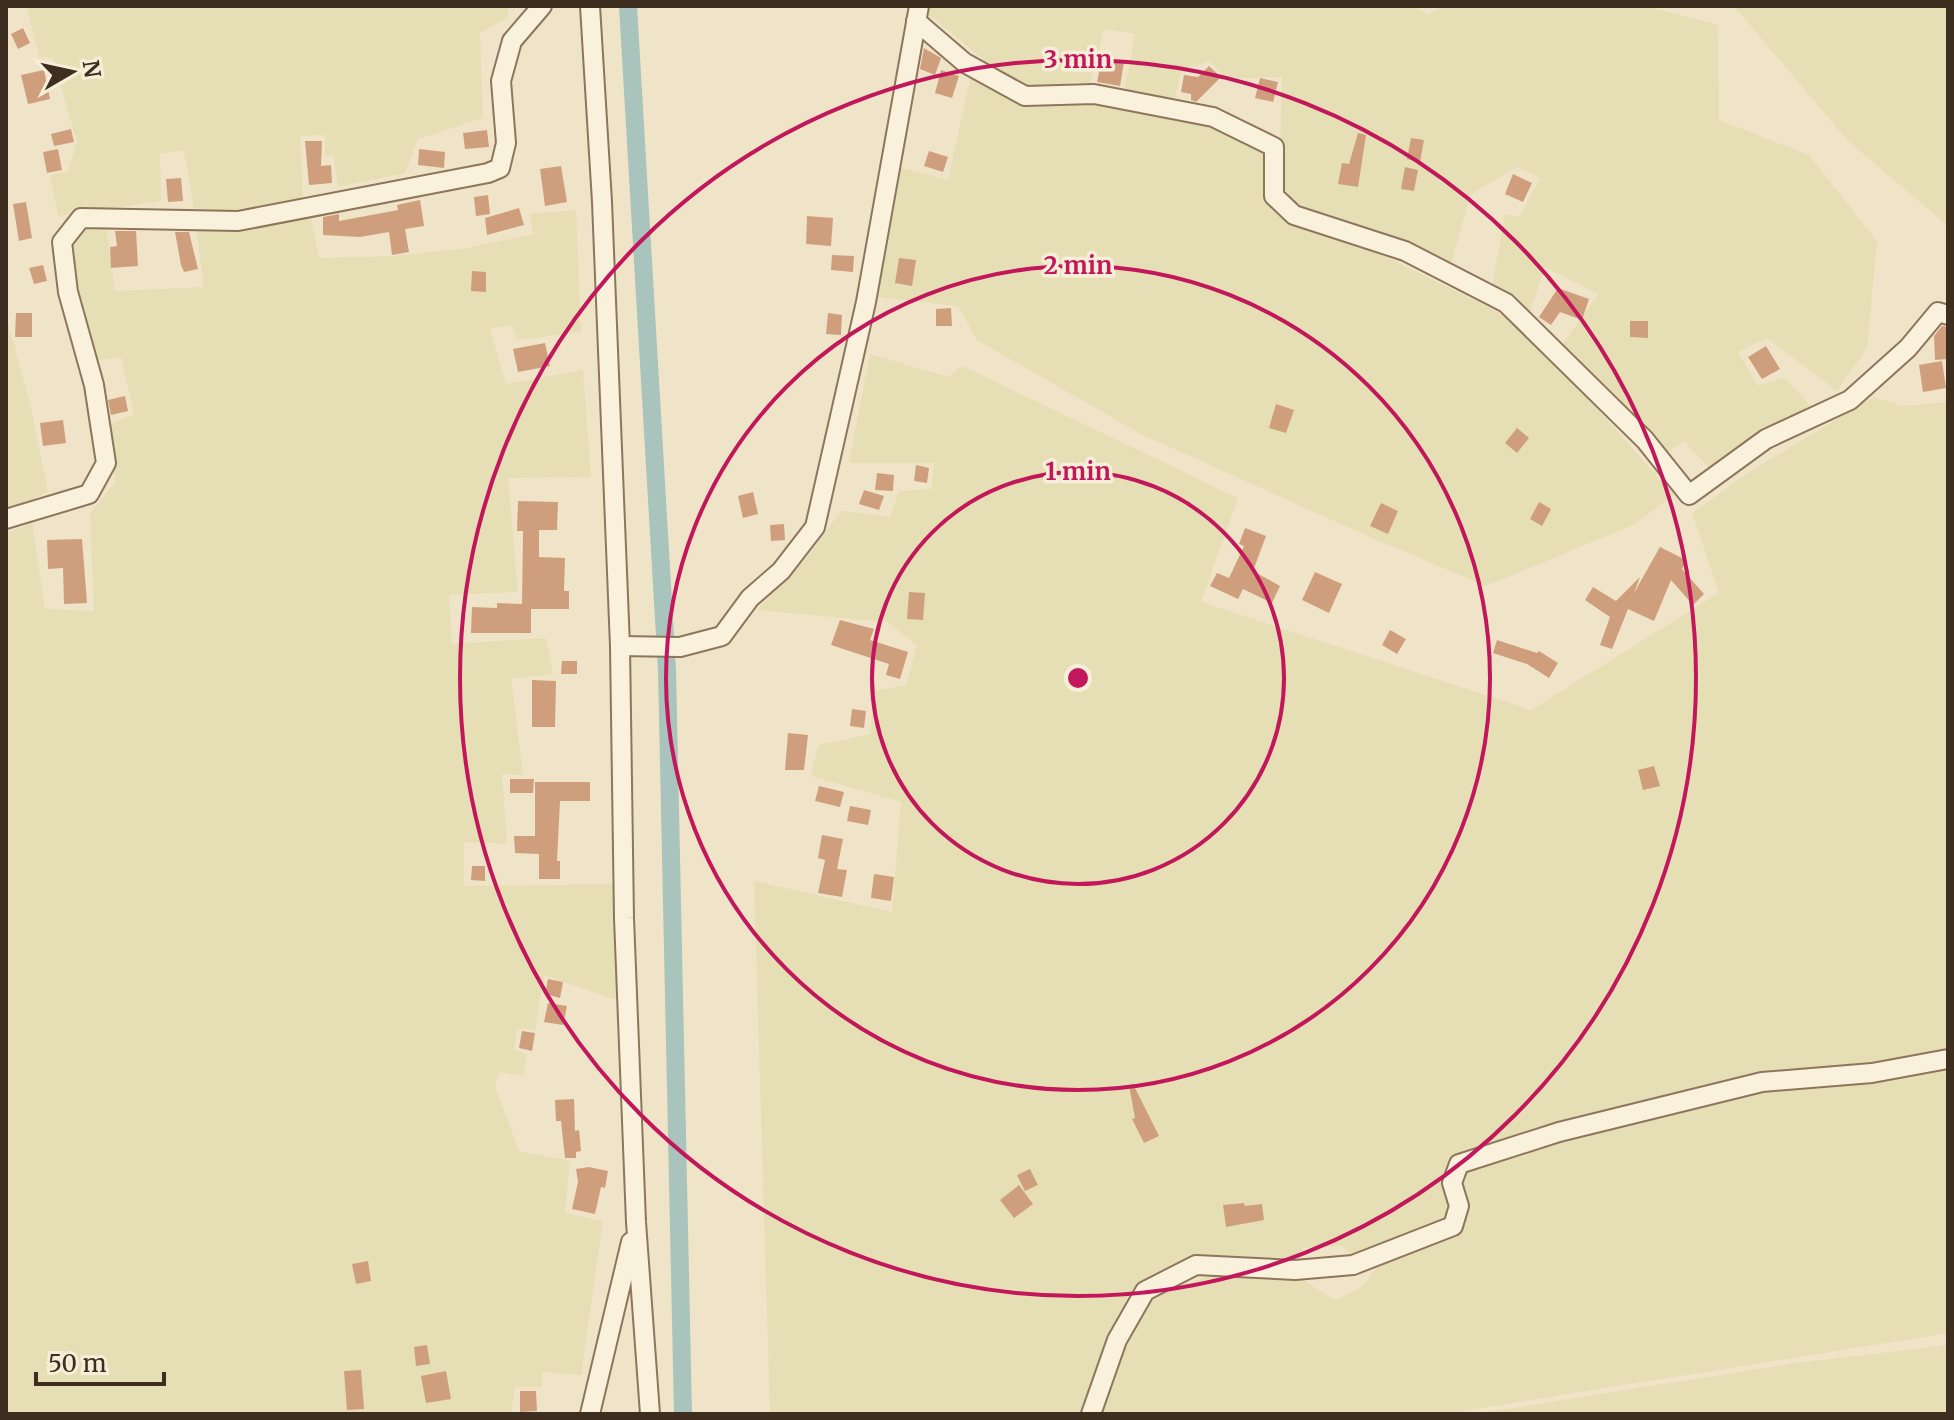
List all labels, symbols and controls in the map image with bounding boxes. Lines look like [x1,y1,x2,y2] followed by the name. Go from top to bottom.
[32,32,112,112] north arrow
[1044,44,1112,75] text: 3 min
[77,58,107,80] text: N
[1044,250,1112,281] text: 2 min
[1045,456,1111,487] text: 1 min
[1064,664,1092,692] centre of rings
[36,1336,164,1386] scale bar
[48,1348,107,1379] text: 50 m

